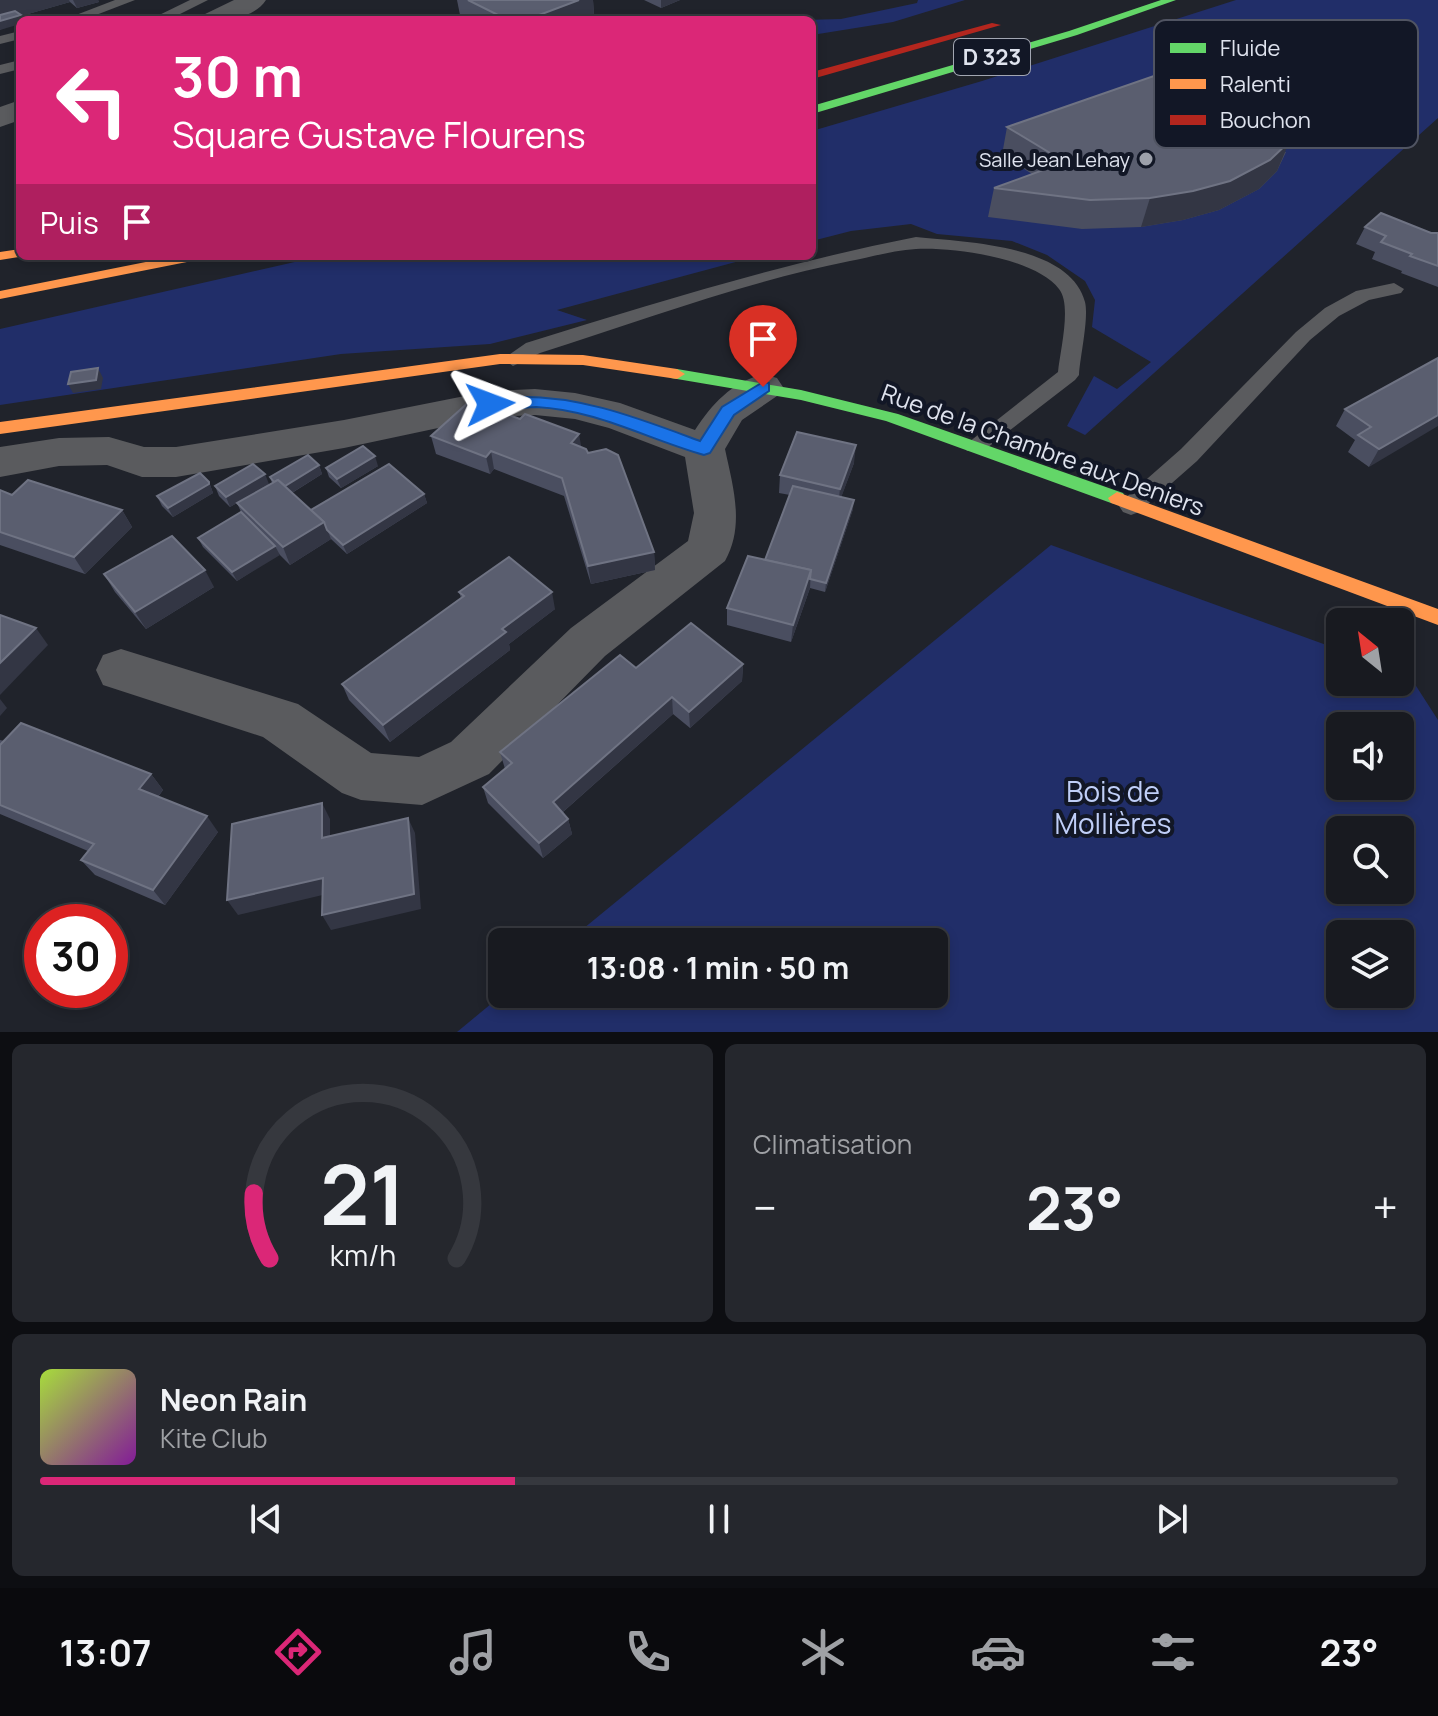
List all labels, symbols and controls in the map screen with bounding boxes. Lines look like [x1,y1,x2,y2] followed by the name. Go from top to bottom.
[1154,20,1418,148] legend
[1220,33,1280,63] text: Fluide
[172,37,303,114] text: 30 m
[954,39,1030,75] road number: D 323
[40,48,144,152] icon: left
[1220,69,1291,99] text: Ralenti
[1220,105,1311,135] text: Bouchon
[172,110,586,159] text: Square Gustave Flourens
[979,146,1130,173] place label: Salle Jean Lehay
[1137,150,1155,168] marker: Salle Jean Lehay
[115,200,159,244] icon: arrive
[40,202,99,243] text: Puis
[729,305,797,387] pin
[741,317,785,361] icon: arrive
[448,362,532,446] position arrow
[877,375,1209,523] street label: Rue de la Chambre aux Deniers
[1326,608,1414,696] north arrow
[1326,608,1414,1008] map controls
[1326,712,1414,800] button: sound
[1055,772,1171,842] park label: Bois de Mollières
[1326,816,1414,904] button: search
[24,904,128,1008] speed limit sign: 30
[1326,920,1414,1008] button: layers
[587,947,849,988] text: 13:08 · 1 min · 50 m
[753,1126,912,1162] text: Climatisation
[320,1136,405,1250] text: 21
[1026,1166,1124,1248] text: 23°
[753,1177,777,1237] text: −
[1373,1177,1398,1237] text: +
[329,1236,396,1275] text: km/h
[160,1379,307,1420] text: Neon Rain
[160,1420,267,1456] text: Kite Club
[244,1497,288,1541] icon: previous
[697,1497,741,1541] icon: pause
[1150,1497,1194,1541] icon: next
[270,1624,326,1680] icon: directions
[445,1624,501,1680] icon: music
[620,1624,676,1680] icon: phone
[795,1624,851,1680] icon: climate
[970,1624,1026,1680] icon: car
[1145,1624,1201,1680] icon: filters
[59,1628,151,1677] text: 13:07
[1320,1628,1378,1677] text: 23°

